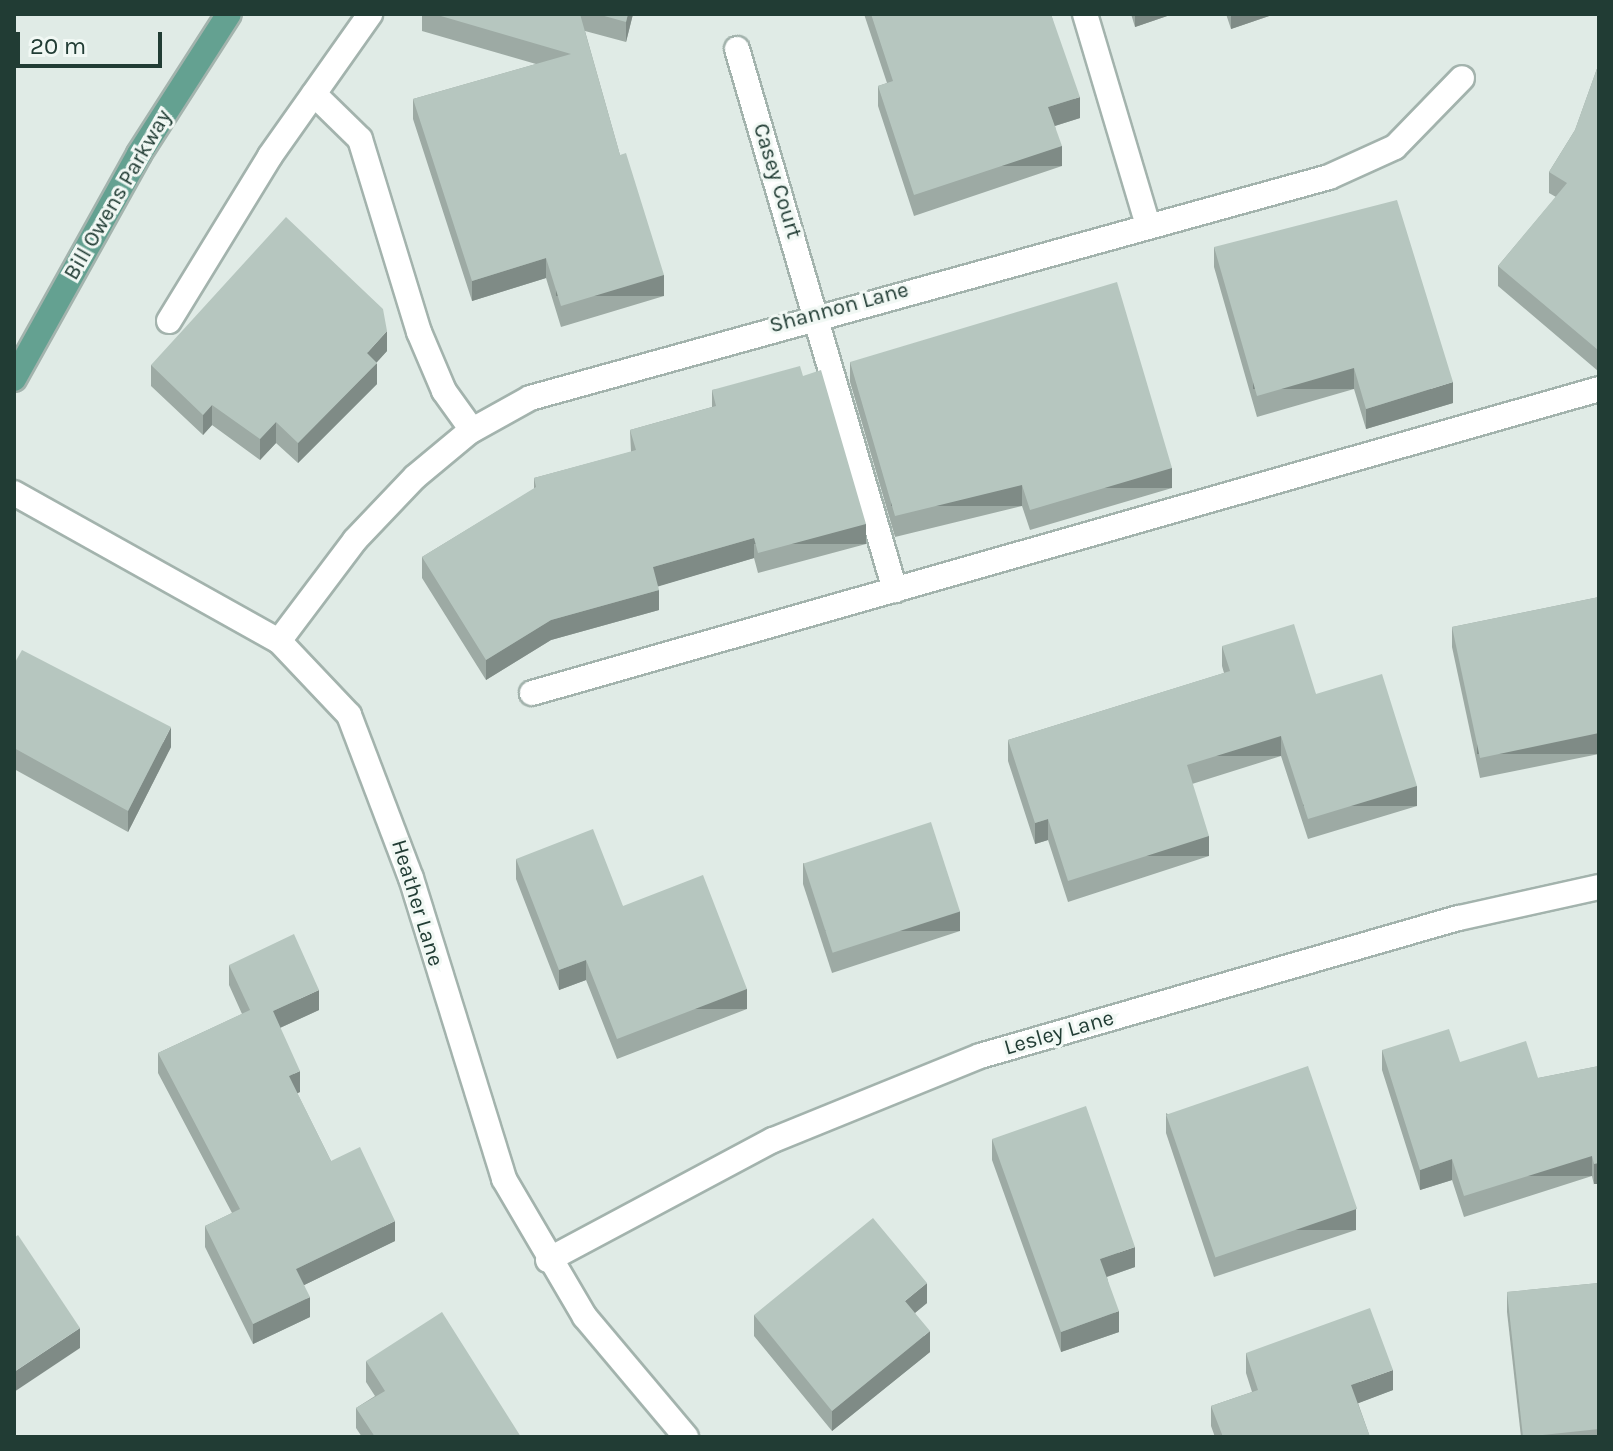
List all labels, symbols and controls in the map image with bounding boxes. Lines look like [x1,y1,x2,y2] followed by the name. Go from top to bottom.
[20,16,166,66] scale bar
[30,32,86,60] text: 20 m
[59,105,177,285] street label: Bill Owens Parkway
[747,120,807,242] street label: Casey Court
[767,277,911,339] street label: Shannon Lane
[385,836,449,970] street label: Heather Lane
[1001,1005,1117,1061] street label: Lesley Lane

